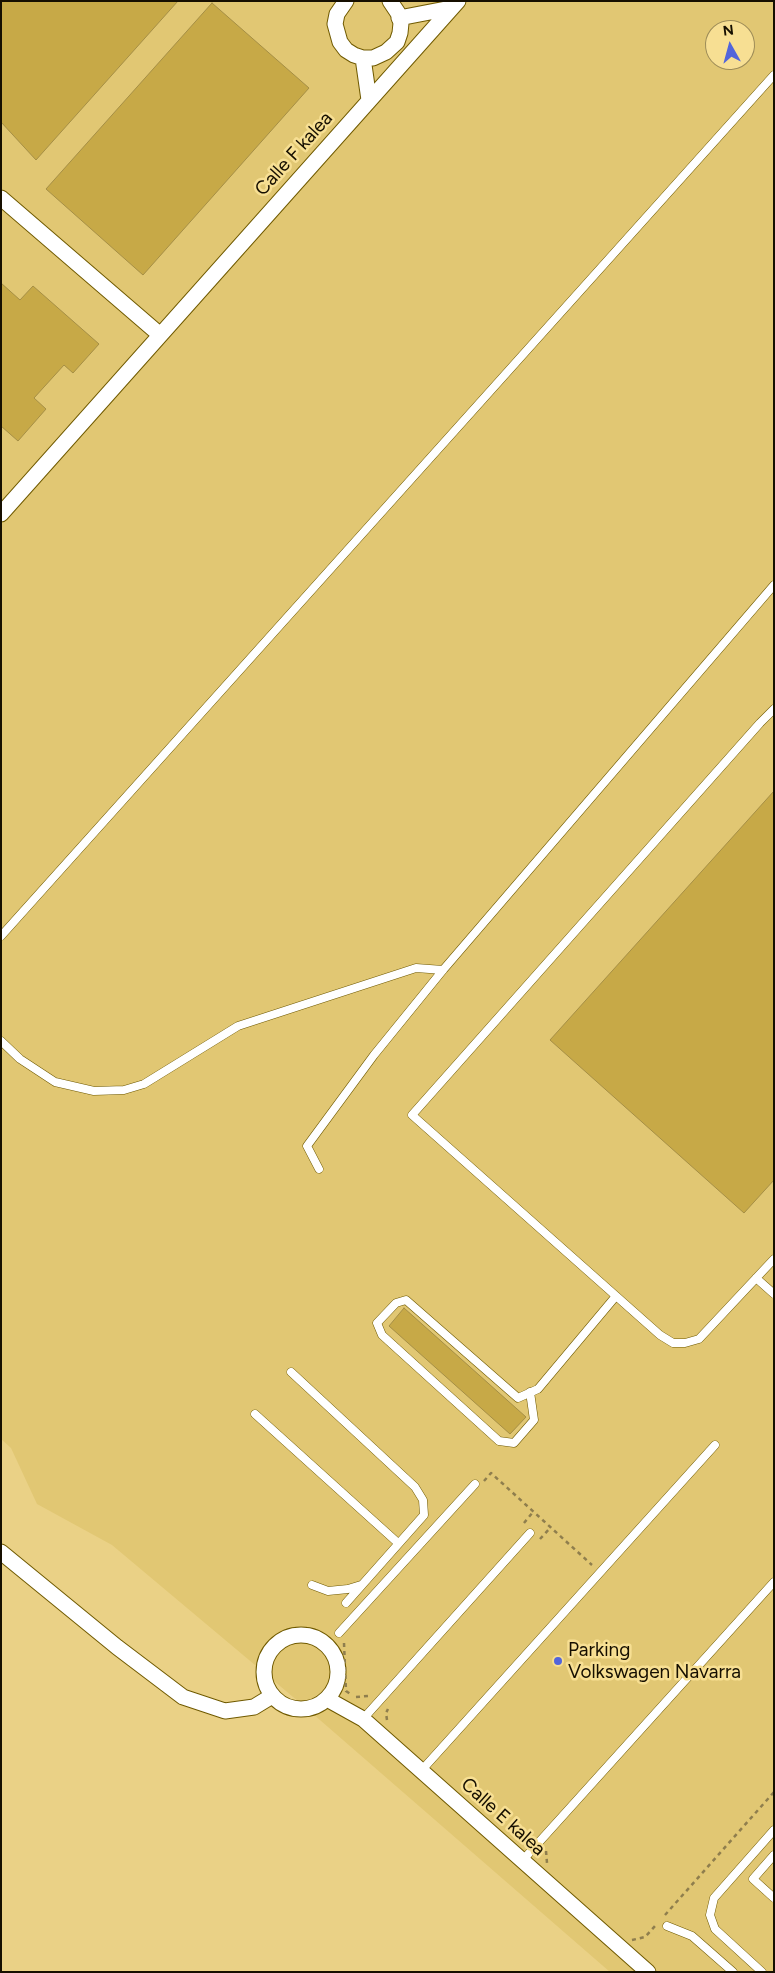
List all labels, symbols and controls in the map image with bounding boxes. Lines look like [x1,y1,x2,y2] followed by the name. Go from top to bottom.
[705,20,755,70] north arrow
[722,22,735,40] text: N
[250,107,338,201] street label: Calle F kalea
[568,1639,741,1683] place label: Parking Volkswagen Navarra
[552,1655,564,1667] marker: Parking Volkswagen Navarra
[456,1773,550,1861] street label: Calle E kalea

